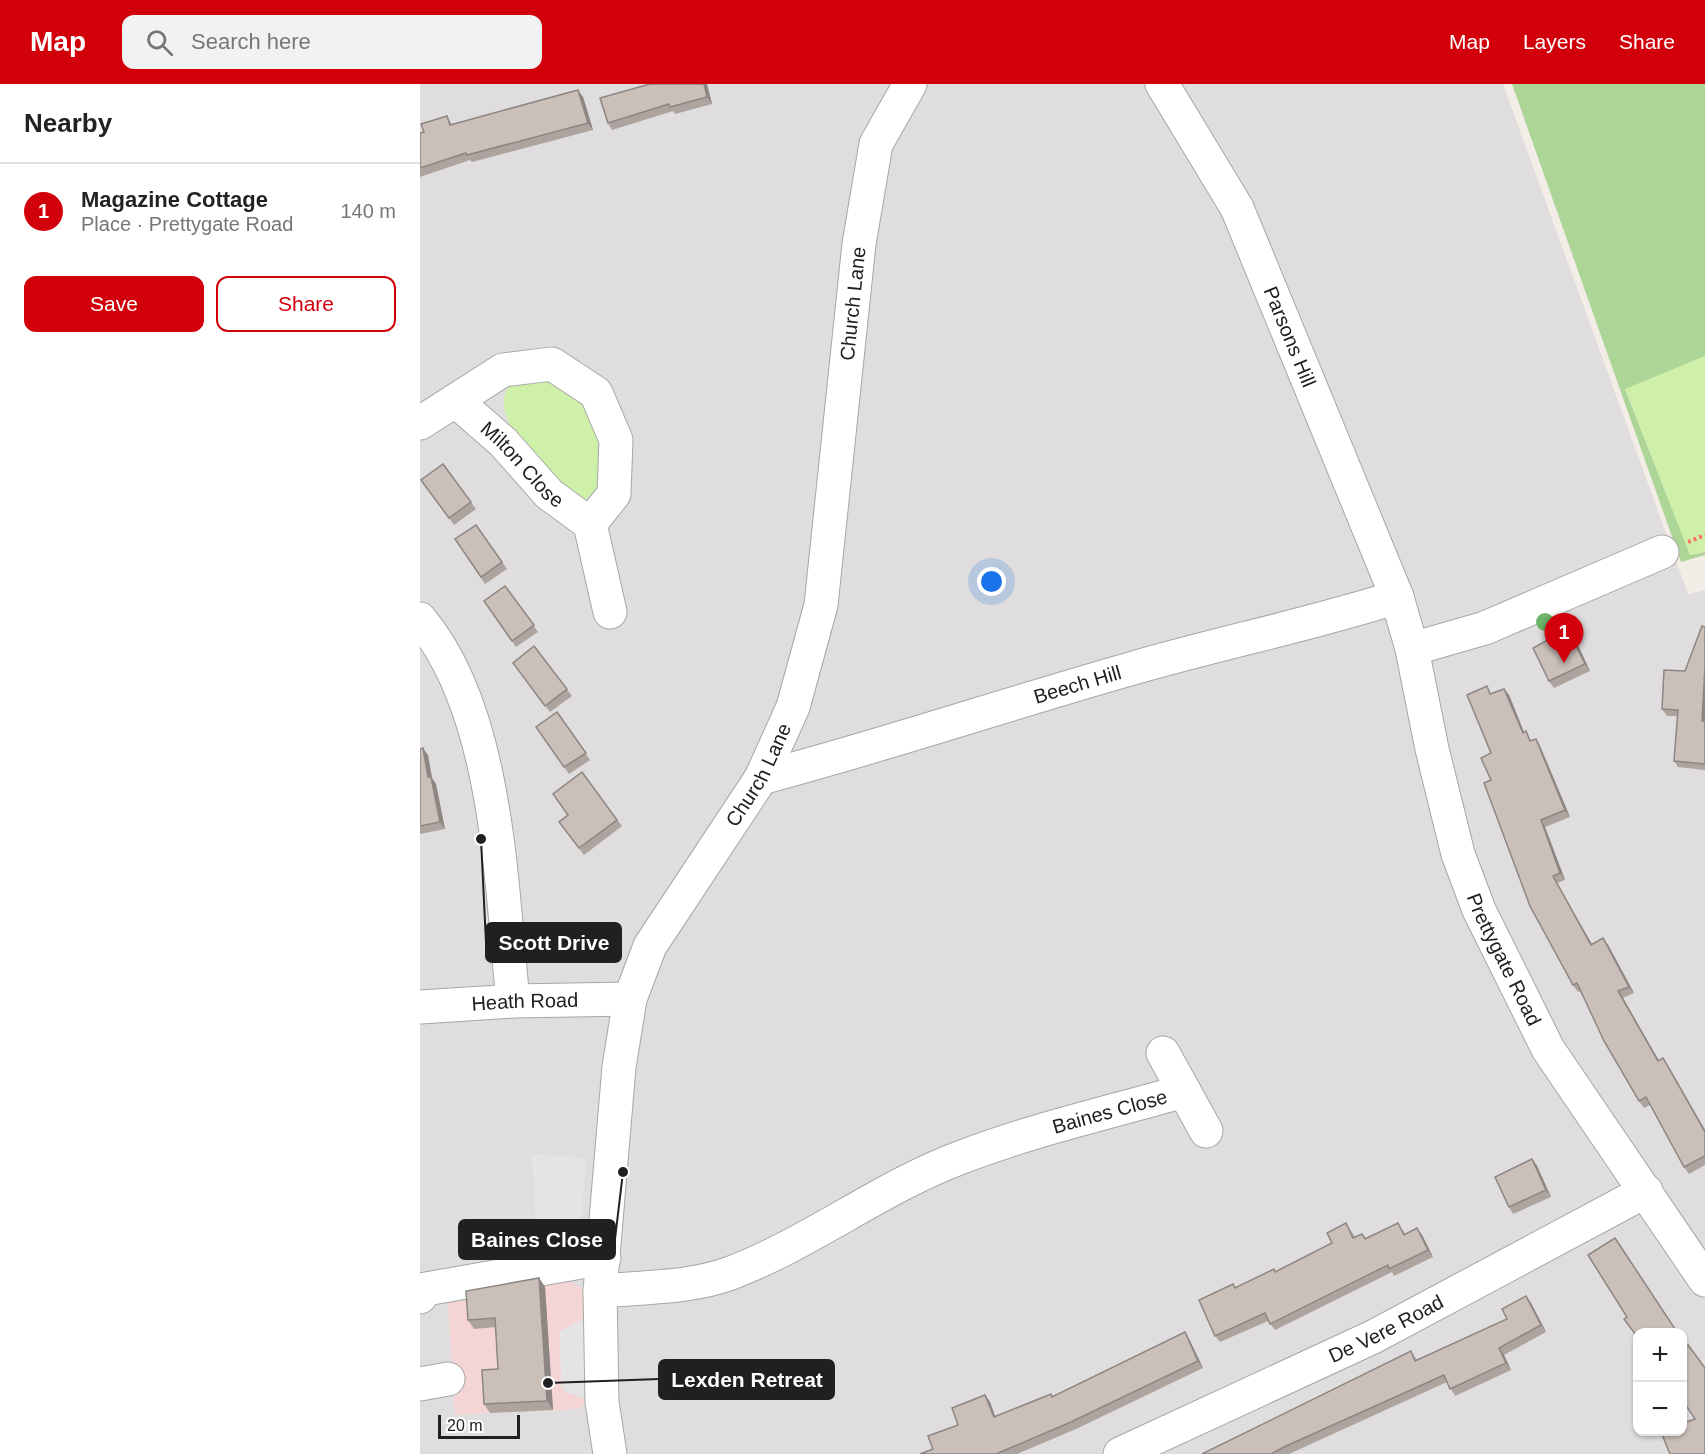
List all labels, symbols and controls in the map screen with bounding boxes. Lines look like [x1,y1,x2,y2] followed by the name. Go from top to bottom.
[122,15,542,69] search box
[30,26,86,57] text: Map
[143,26,176,59] icon: search
[191,29,311,54] text: Search here
[1449,30,1490,53] text: Map
[1523,30,1586,53] text: Layers
[1619,30,1675,53] text: Share
[24,108,112,138] text: Nearby
[81,187,268,212] text: Magazine Cottage
[38,200,49,222] text: 1
[340,200,396,222] text: 140 m
[81,213,293,235] text: Place · Prettygate Road
[836,246,870,362] street label: Church Lane
[24,276,204,332] button: Save
[216,276,396,332] button: Share
[1259,283,1320,390] street label: Parsons Hill
[477,417,568,512] street label: Milton Close
[977,567,1006,596] your location
[1544,614,1584,663] pin: 1
[1031,661,1124,708] street label: Beech Hill
[721,720,795,830] street label: Church Lane
[1463,890,1546,1029] street label: Prettygate Road
[486,923,621,962] callout: Scott Drive
[499,931,609,954] text: Scott Drive
[471,989,578,1015] street label: Heath Road
[1050,1085,1170,1138] street label: Baines Close
[459,1220,615,1259] callout: Baines Close
[471,1228,603,1251] text: Baines Close
[1325,1290,1447,1367] street label: De Vere Road
[1633,1328,1687,1436] map controls
[1633,1328,1687,1382] button: +
[659,1360,834,1399] callout: Lexden Retreat
[671,1368,823,1391] text: Lexden Retreat
[1633,1382,1687,1436] button: −
[438,1412,520,1440] scale bar
[447,1417,483,1434] text: 20 m

